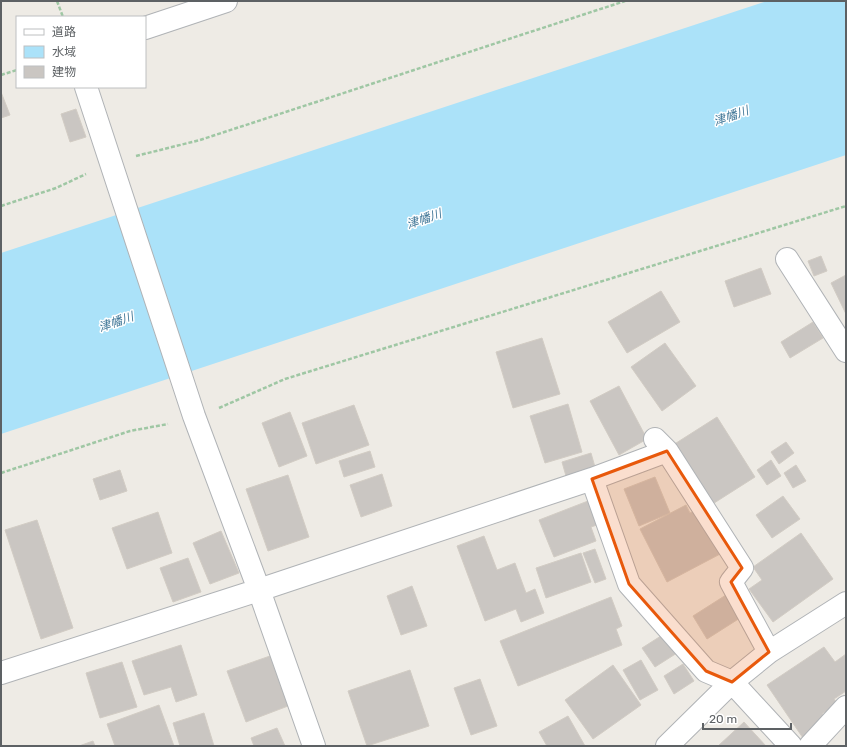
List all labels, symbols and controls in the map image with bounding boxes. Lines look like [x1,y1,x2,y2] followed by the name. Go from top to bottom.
[16,16,146,88] legend
[52,25,76,39] text: 道路
[52,45,76,59] text: 水域
[52,65,76,79] text: 建物
[712,103,752,128] water label: 津幡川
[405,206,445,231] water label: 津幡川
[97,309,137,334] water label: 津幡川
[703,705,791,731] scale bar
[709,712,737,726] text: 20 m

